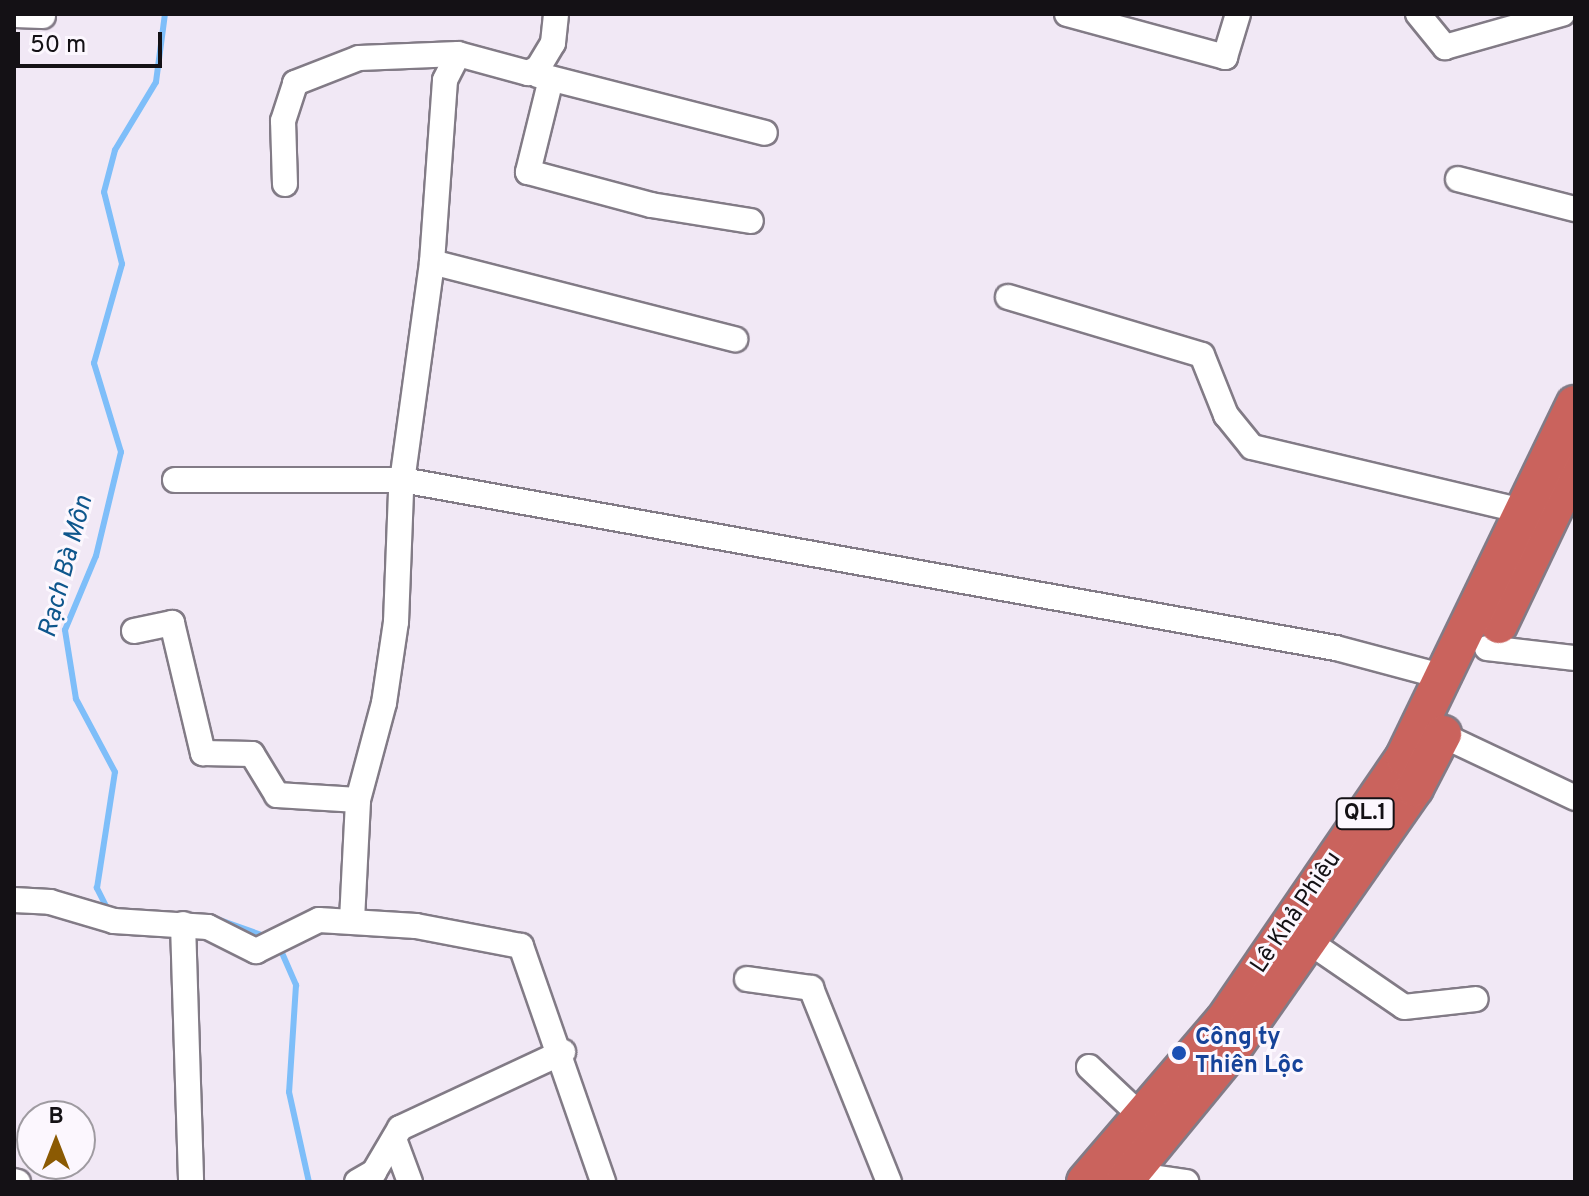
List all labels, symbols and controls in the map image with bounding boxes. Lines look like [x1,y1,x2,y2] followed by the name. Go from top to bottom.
[20,16,166,66] scale bar
[30,31,86,61] text: 50 m
[33,492,101,642] water label: Rạch Bà Môn
[1335,796,1395,832] road number: QL.1
[1246,847,1348,979] street label: Lê Khả Phiêu
[1195,1025,1304,1081] place label: Công ty Thiên Lộc
[1170,1044,1188,1062] marker: Công ty Thiên Lộc
[16,1100,96,1180] north arrow
[48,1104,64,1131] text: B

